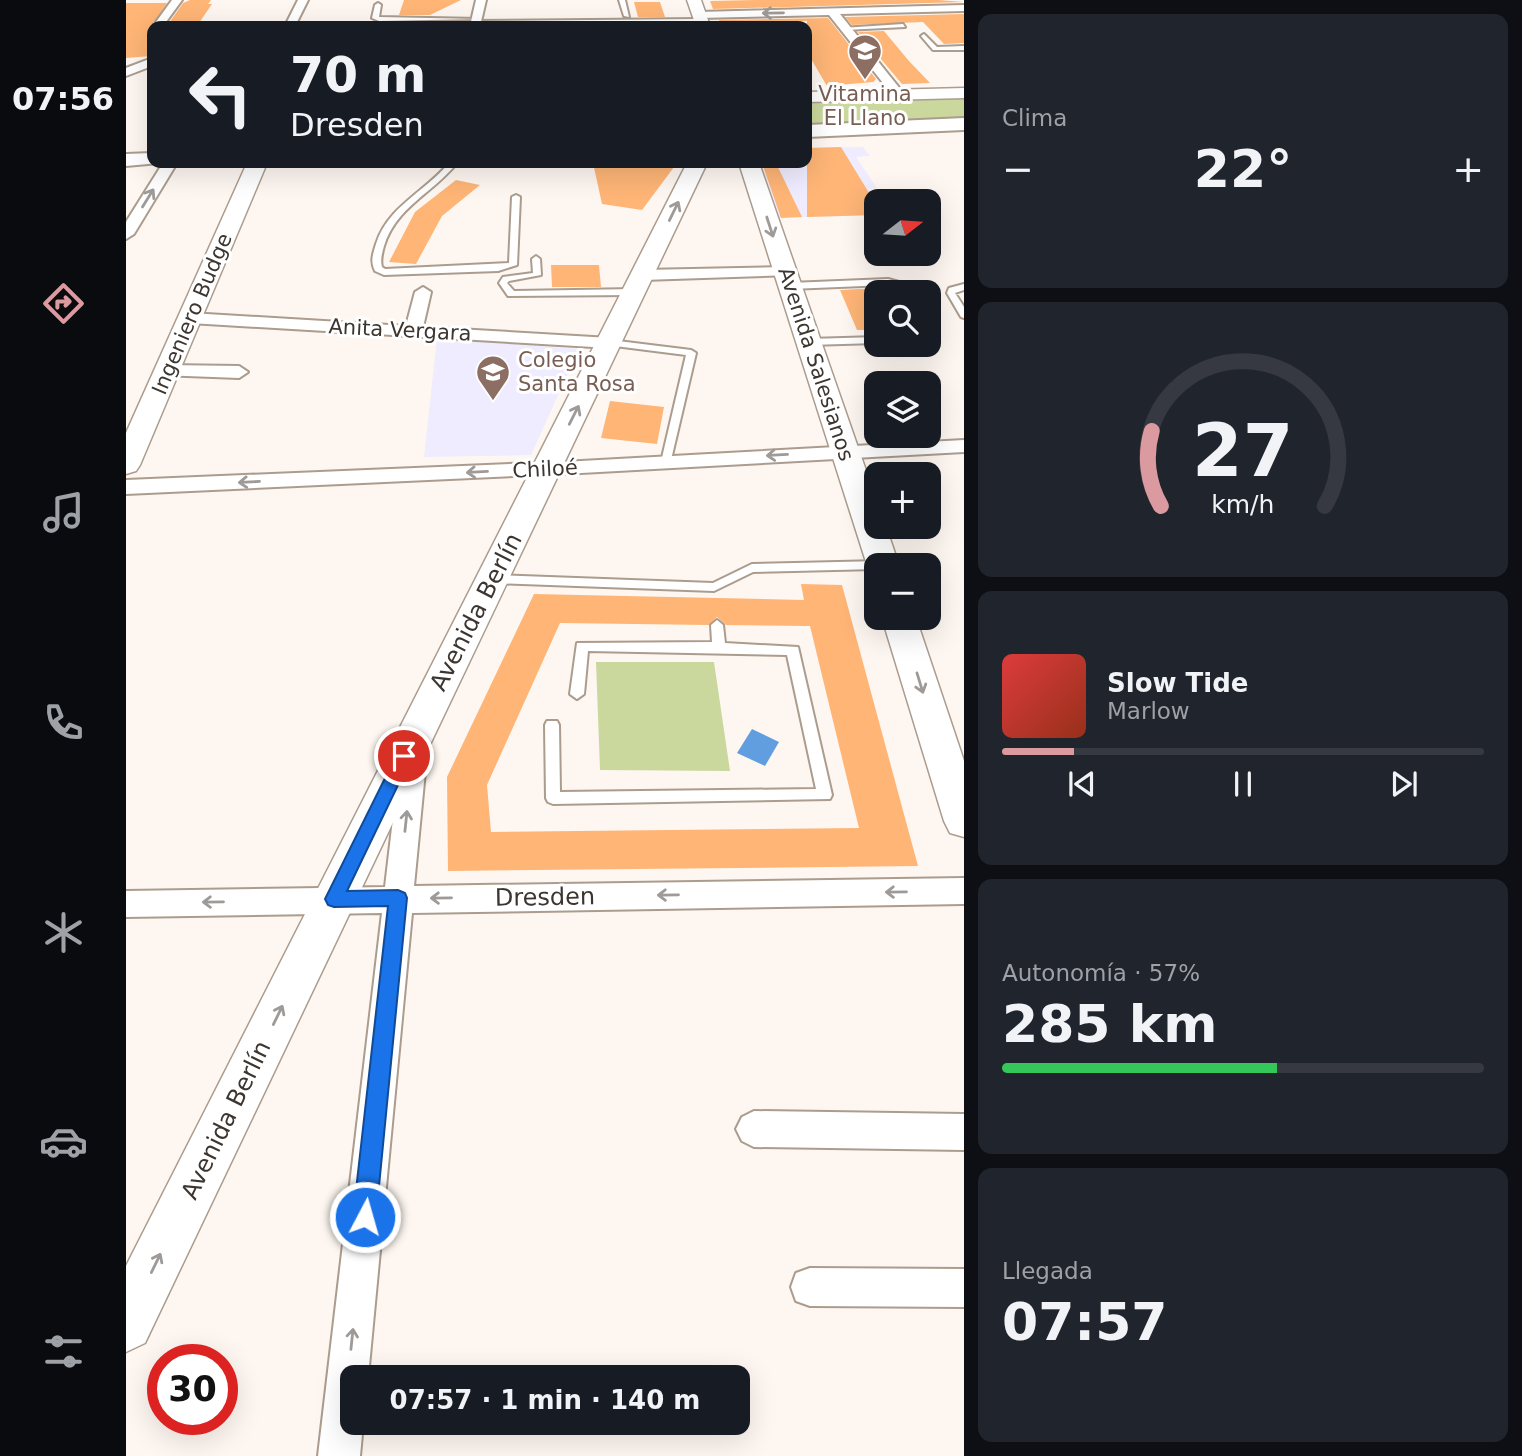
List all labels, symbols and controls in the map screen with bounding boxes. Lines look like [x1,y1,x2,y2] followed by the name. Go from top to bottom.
[762,6,785,20] one-way arrow
[846,32,884,81] school or university icon: Vitamina El Llano
[290,47,426,104] text: 70 m
[175,49,266,140] icon: left
[12,80,114,118] text: 07:56
[818,82,912,130] place label: Vitamina El Llano
[1002,105,1067,131] text: Clima
[290,106,424,144] text: Dresden
[1194,139,1292,199] text: 22°
[1002,147,1034,191] text: −
[1452,147,1484,191] text: +
[141,189,155,209] one-way arrow
[864,189,942,266] north arrow
[864,189,941,630] map controls
[668,201,681,222] one-way arrow
[765,216,777,238] one-way arrow
[147,230,237,398] street label: Ingeniero Budge
[773,264,859,464] street label: Avenida Salesianos
[39,279,88,328] icon: directions
[864,280,941,357] button: search
[328,314,472,346] street label: Anita Vergara
[518,348,636,396] place label: Colegio Santa Rosa
[474,353,512,402] school or university icon: Colegio Santa Rosa
[864,371,941,448] button: layers
[567,405,581,426] one-way arrow
[1192,408,1294,493] text: 27
[766,449,789,462] one-way arrow
[512,455,578,483] street label: Chiloé
[864,462,941,539] button: +
[465,465,488,478] one-way arrow
[238,475,261,488] one-way arrow
[39,488,88,537] icon: music
[1211,489,1275,518] text: km/h
[424,529,528,695] street label: Avenida Berlín
[864,553,941,630] button: −
[1107,668,1248,698] text: Slow Tide
[914,672,927,694] one-way arrow
[39,698,88,747] icon: phone
[1107,698,1190,724] text: Marlow
[374,726,434,786] pin
[385,737,423,775] icon: arrive
[1063,765,1101,803] icon: previous
[1224,765,1262,803] icon: pause
[1385,765,1423,803] icon: next
[400,810,413,833] one-way arrow
[495,882,595,912] street label: Dresden
[884,885,907,899] one-way arrow
[657,888,680,902] one-way arrow
[429,891,452,905] one-way arrow
[202,895,225,909] one-way arrow
[39,908,88,957] icon: climate
[1002,960,1200,986] text: Autonomía · 57%
[1002,994,1217,1054] text: 285 km
[271,1005,285,1026] one-way arrow
[175,1036,277,1204] street label: Avenida Berlín
[39,1117,88,1166] icon: car
[328,1180,402,1254] position arrow
[150,1253,163,1274] one-way arrow
[1002,1258,1093,1284] text: Llegada
[1002,1292,1168,1352] text: 07:57
[39,1327,88,1376] icon: filters
[345,1329,358,1351] one-way arrow
[147,1344,238,1435] speed limit sign: 30
[390,1385,700,1415] text: 07:57 · 1 min · 140 m

